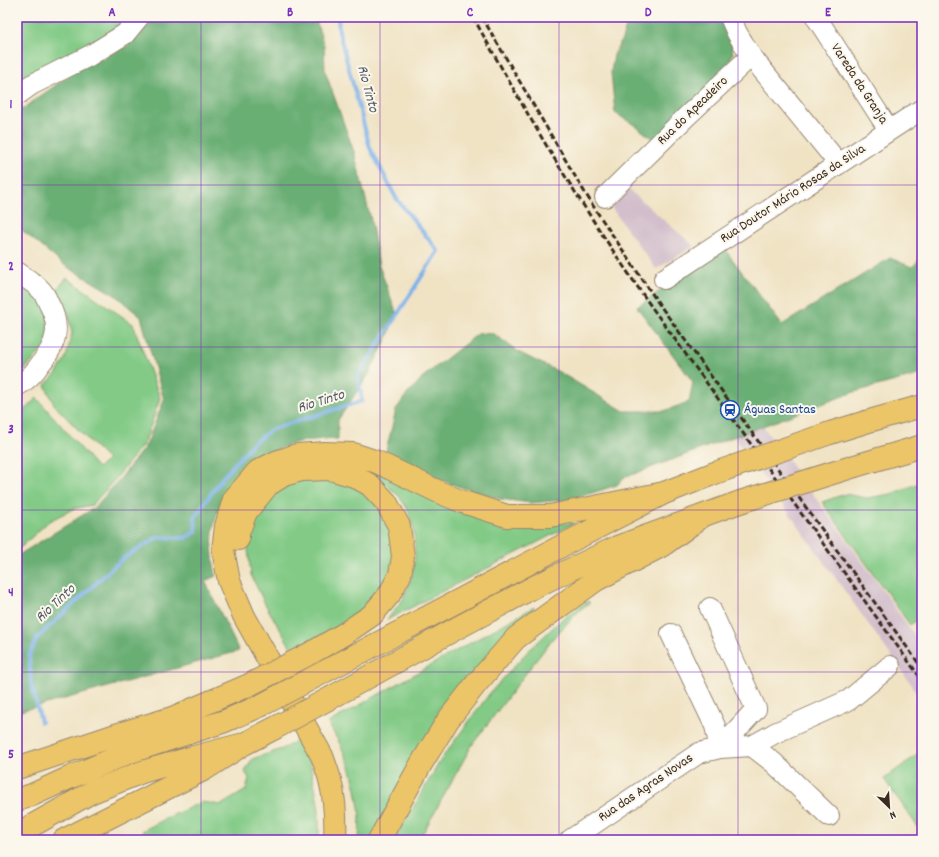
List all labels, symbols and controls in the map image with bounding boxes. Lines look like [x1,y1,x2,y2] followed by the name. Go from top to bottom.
[108,4,116,23] text: A
[287,4,293,23] text: B
[467,4,474,23] text: C
[645,4,652,23] text: D
[825,4,832,23] text: E
[825,40,893,129] street label: Vareda da Granja
[350,63,384,116] water label: Rio Tinto
[653,72,733,150] street label: Rua do Apeadeiro
[10,96,13,115] text: 1
[716,139,870,249] street label: Rua Doutor Mário Rosas da Silva
[8,258,14,277] text: 2
[295,384,348,420] water label: Rio Tinto
[719,399,741,421] station icon: Águas Santas
[744,400,816,420] place label: Águas Santas
[8,421,14,440] text: 3
[31,579,82,628] water label: Rio Tinto
[8,584,14,603] text: 4
[8,746,14,765] text: 5
[594,749,698,827] street label: Rua das Agras Novas
[869,787,909,827] north arrow
[886,806,898,823] text: N

